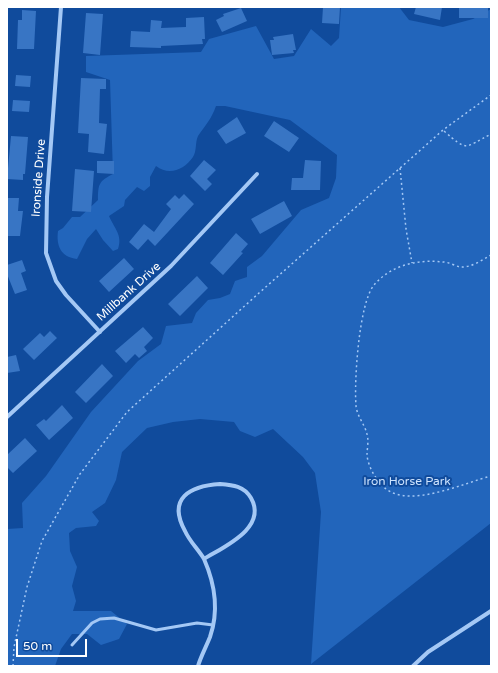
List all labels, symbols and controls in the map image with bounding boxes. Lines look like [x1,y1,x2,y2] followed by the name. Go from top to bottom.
[29,139,49,217] street label: Ironside Drive
[94,259,164,325] street label: Millbank Drive
[363,475,451,489] park label: Iron Horse Park
[18,631,89,657] scale bar
[23,639,52,653] text: 50 m

